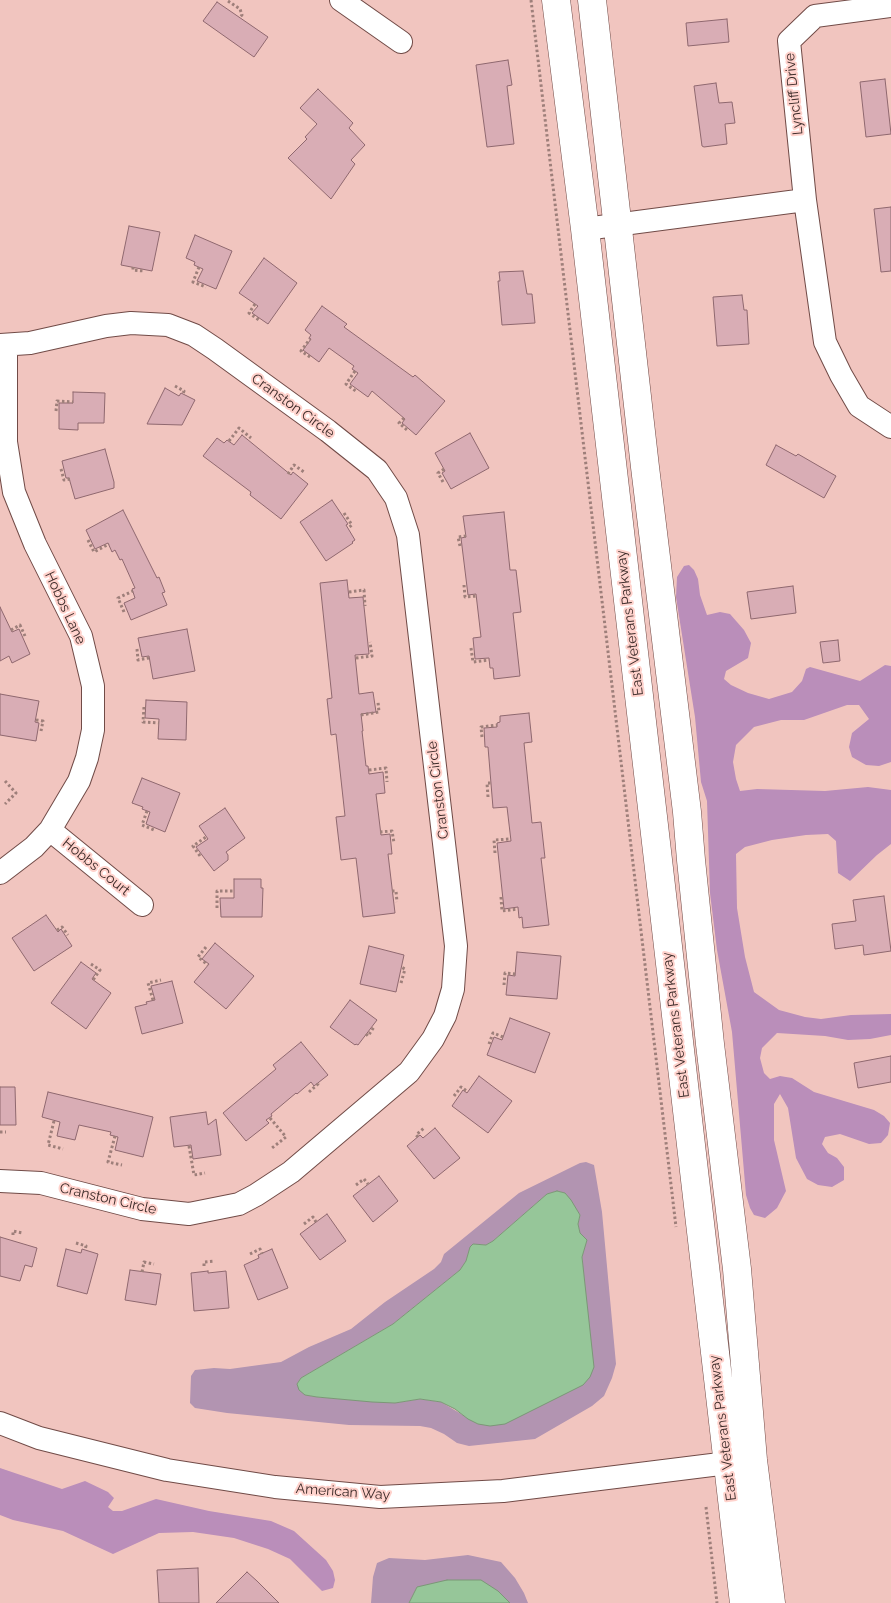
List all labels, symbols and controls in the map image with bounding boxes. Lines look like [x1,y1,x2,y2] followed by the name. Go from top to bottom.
[781,52,807,136] street label: Lyncliff Drive
[248,370,338,442] street label: Cranston Circle
[613,549,647,697] street label: East Veterans Parkway
[41,569,89,647] street label: Hobbs Lane
[424,740,452,840] street label: Cranston Circle
[59,835,133,899] street label: Hobbs Court
[659,951,693,1099] street label: East Veterans Parkway
[58,1180,158,1218] street label: Cranston Circle
[706,1354,740,1502] street label: East Veterans Parkway
[295,1480,391,1504] street label: American Way

